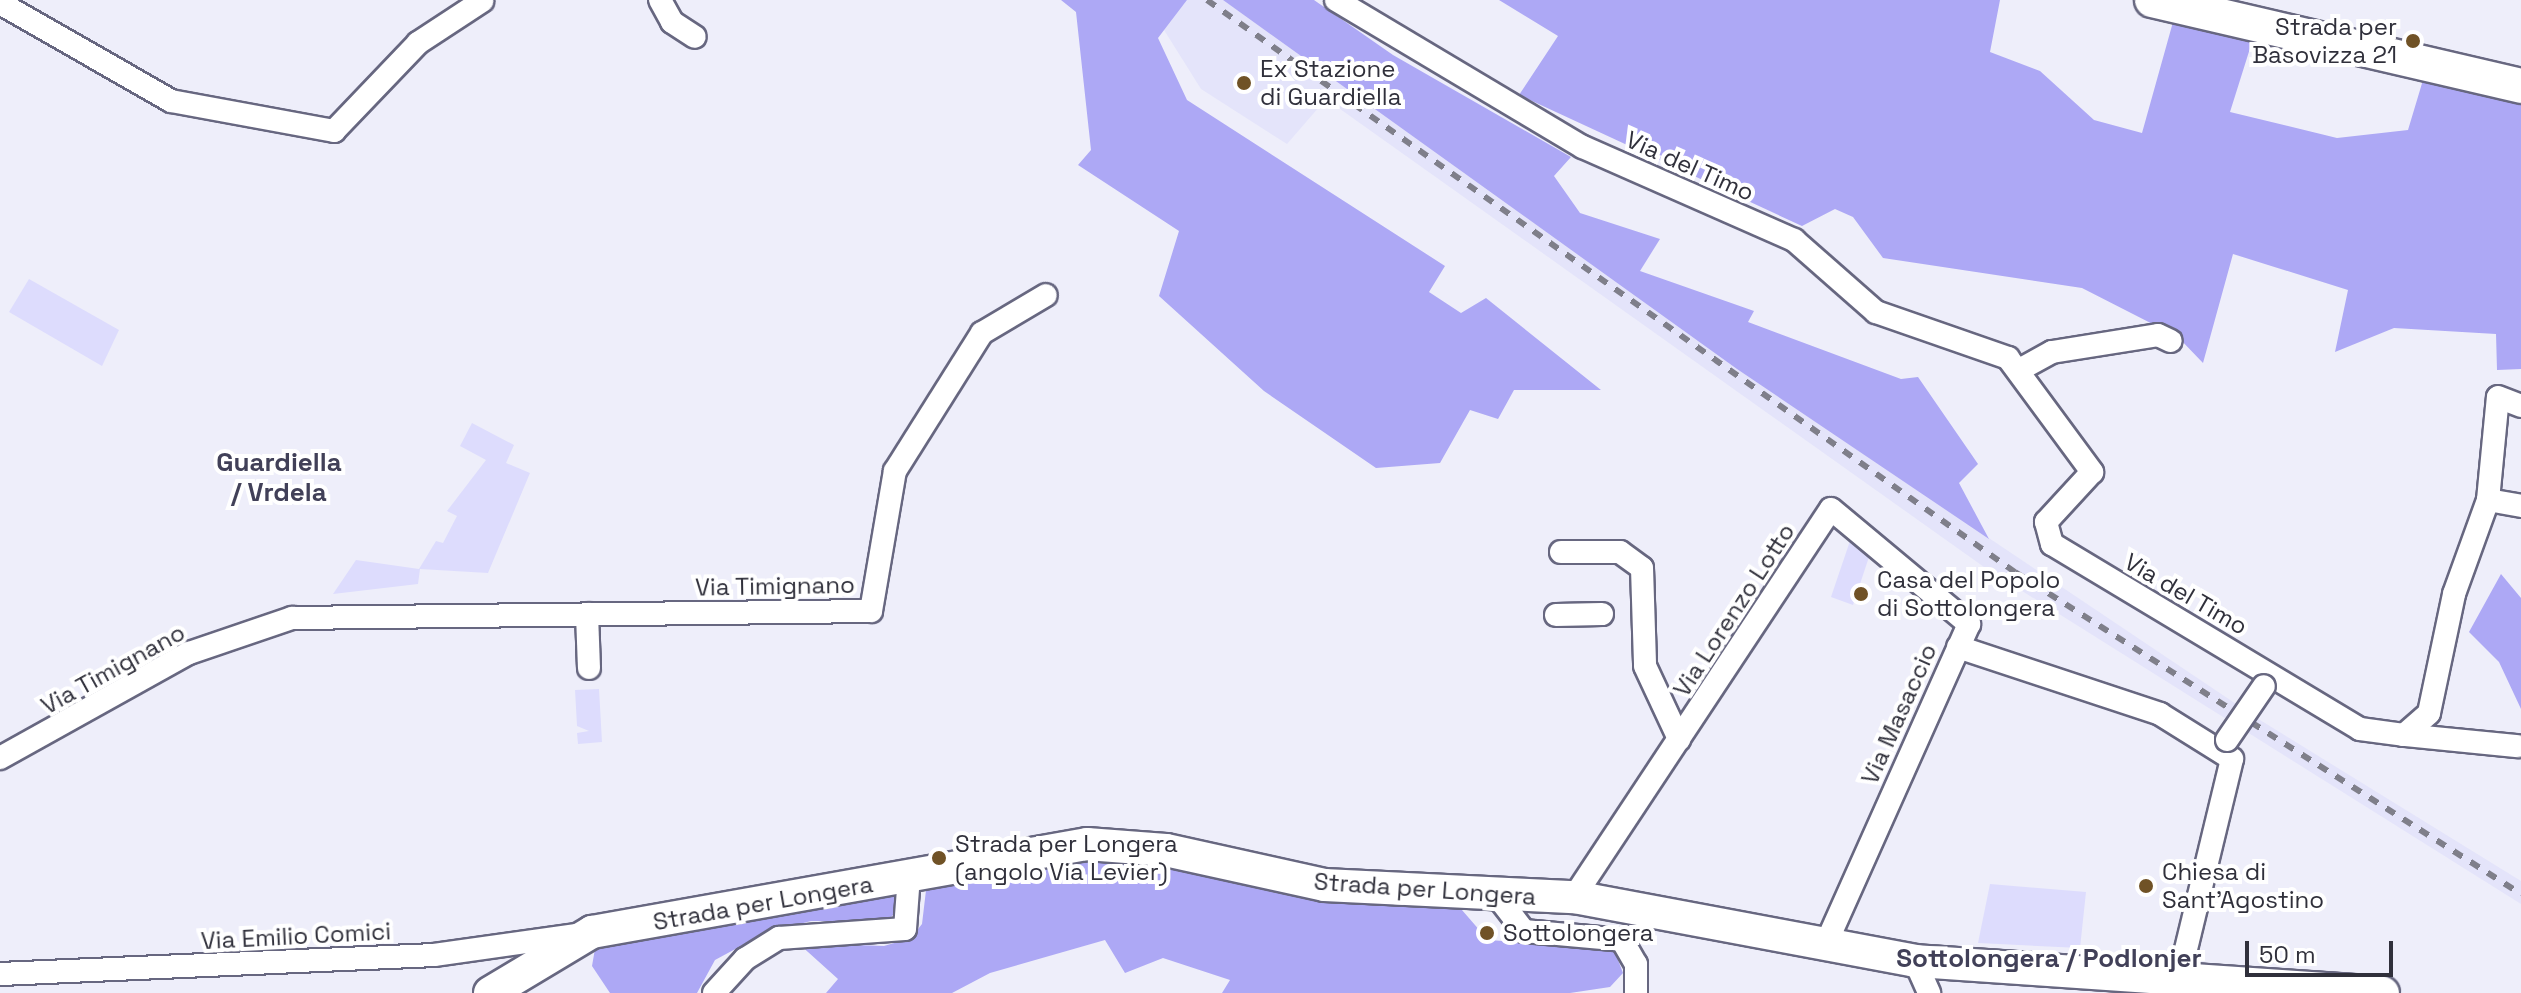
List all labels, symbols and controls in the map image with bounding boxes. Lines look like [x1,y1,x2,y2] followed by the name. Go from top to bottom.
[2252,13,2397,69] place label: Strada per Basovizza 21
[2404,32,2422,50] marker: Strada per Basovizza 21
[1260,55,1402,111] place label: Ex Stazione di Guardiella
[1235,74,1253,92] marker: Ex Stazione di Guardiella
[1621,125,1759,207] street label: Via del Timo
[216,447,342,508] district label: Guardiella / Vrdela
[1667,518,1801,702] street label: Via Lorenzo Lotto
[2119,547,2253,641] street label: Via del Timo
[1877,566,2060,622] place label: Casa del Popolo di Sottolongera
[695,570,855,602] street label: Via Timignano
[1852,585,1870,603] marker: Casa del Popolo di Sottolongera
[36,618,190,720] street label: Via Timignano
[1855,639,1943,789] street label: Via Masaccio
[955,830,1178,886] place label: Strada per Longera (angolo Via Levier)
[930,849,948,867] marker: Strada per Longera (angolo Via Levier)
[2162,858,2324,914] place label: Chiesa di Sant'Agostino
[1313,867,1537,911] street label: Strada per Longera
[651,869,875,937] street label: Strada per Longera
[2137,877,2155,895] marker: Chiesa di Sant'Agostino
[200,917,392,955] street label: Via Emilio Comici
[1503,919,1654,947] place label: Sottolongera
[1478,924,1496,942] marker: Sottolongera
[2249,925,2397,975] scale bar
[2259,939,2316,970] text: 50 m
[1896,943,2202,975] district label: Sottolongera / Podlonjer

